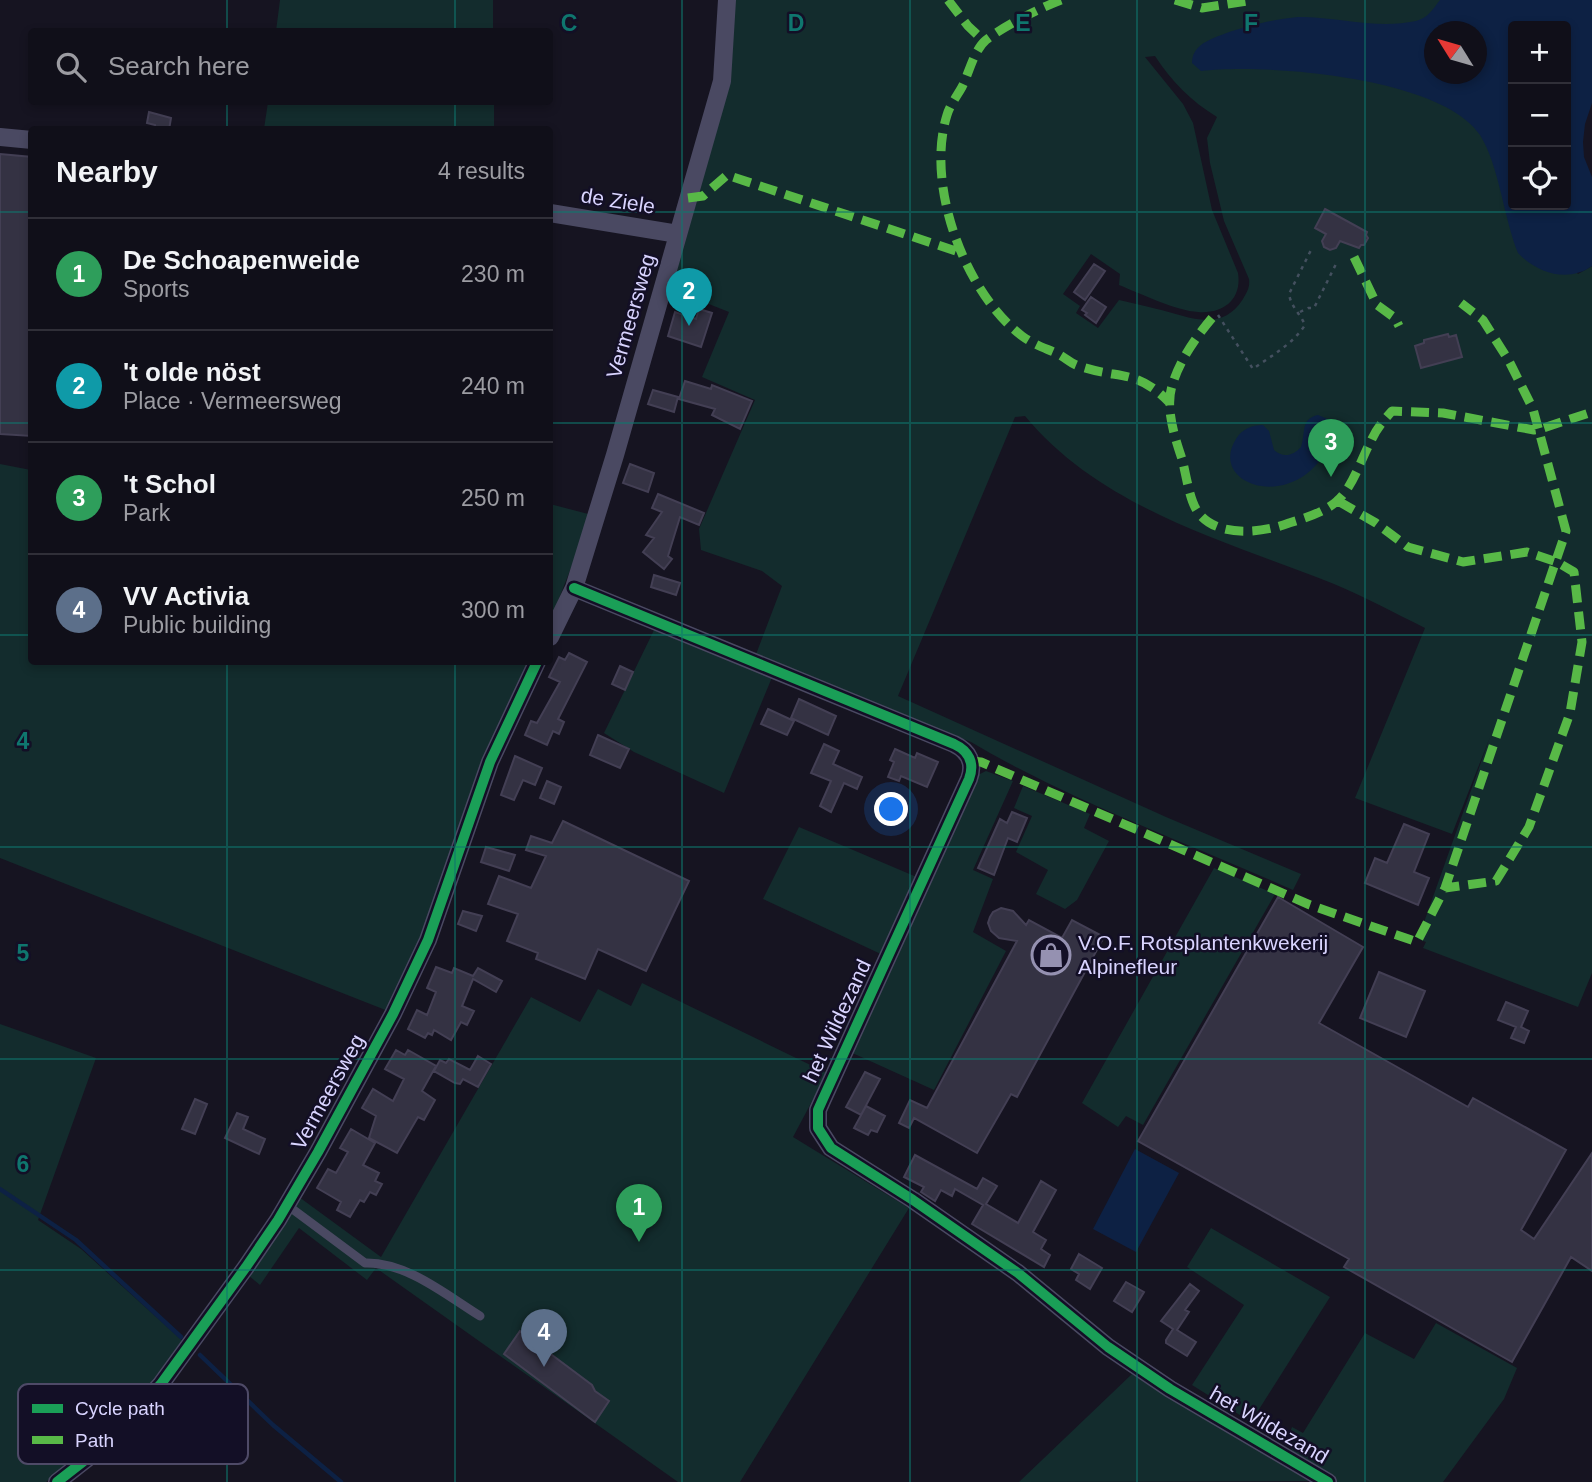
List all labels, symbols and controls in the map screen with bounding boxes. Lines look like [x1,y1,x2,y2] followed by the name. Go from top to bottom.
[561,10,577,36] text: C
[788,10,804,36] text: D
[1015,10,1031,36] text: E
[1244,10,1258,36] text: F
[1424,21,1487,84] north arrow
[1508,21,1571,210] map controls
[1508,21,1571,84] button: +
[28,28,553,105] search box
[52,48,90,86] icon: search
[108,51,250,81] text: Search here
[1508,84,1571,147] button: −
[1508,147,1571,210] button: locate
[56,155,158,188] text: Nearby
[438,158,525,184] text: 4 results
[579,183,657,218] street label: de Ziele
[123,245,360,275] text: De Schoapenweide
[602,251,659,381] street label: Vermeersweg
[73,261,85,287] text: 1
[461,261,525,287] text: 230 m
[666,268,712,326] pin: 2
[123,276,189,302] text: Sports
[123,357,261,387] text: 't olde nöst
[73,373,85,399] text: 2
[461,373,525,399] text: 240 m
[123,388,342,414] text: Place · Vermeersweg
[1308,419,1354,477] pin: 3
[123,469,216,499] text: 't Schol
[73,485,85,511] text: 3
[461,485,525,511] text: 250 m
[123,500,170,526] text: Park
[123,581,249,611] text: VV Activia
[73,597,85,623] text: 4
[461,597,525,623] text: 300 m
[123,612,271,638] text: Public building
[17,728,30,754] text: 4
[874,792,908,826] your location
[1078,931,1328,978] place label: V.O.F. Rotsplantenkwekerij Alpinefleur
[1030,934,1072,976] shop icon: V.O.F. Rotsplantenkwekerij Alpinefleur
[17,940,30,966] text: 5
[798,956,875,1086] street label: het Wildezand
[286,1030,369,1153] street label: Vermeersweg
[17,1151,29,1177] text: 6
[616,1184,662,1242] pin: 1
[521,1309,567,1367] pin: 4
[1206,1381,1333,1468] street label: het Wildezand
[18,1384,248,1464] legend
[75,1398,165,1419] text: Cycle path
[75,1430,114,1451] text: Path

